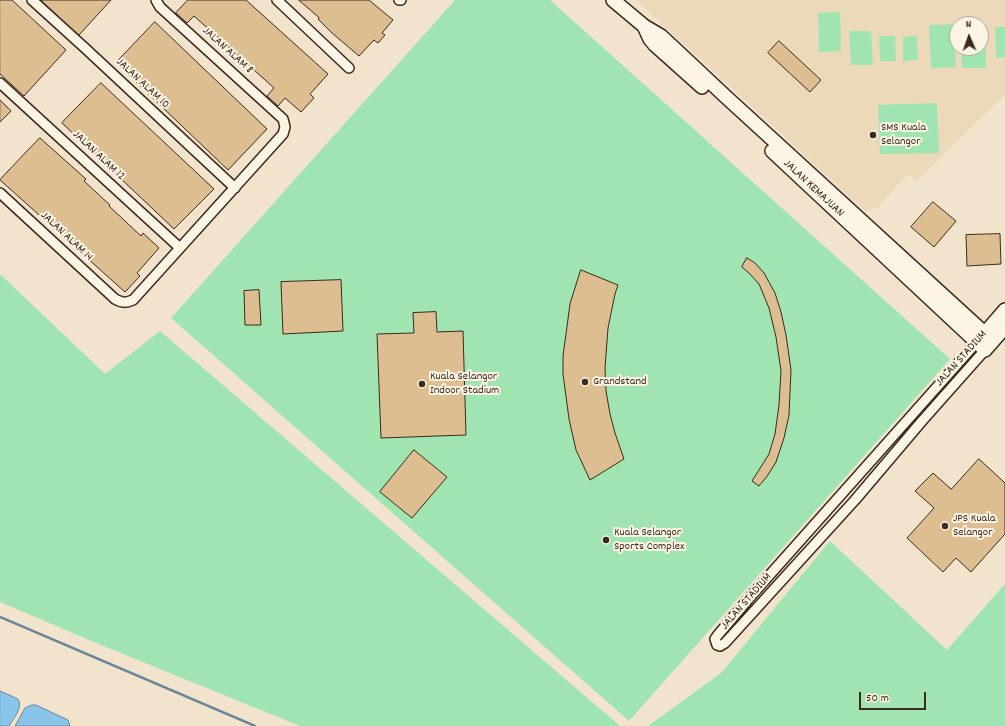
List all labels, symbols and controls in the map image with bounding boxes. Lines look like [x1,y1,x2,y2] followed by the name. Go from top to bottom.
[949,16,989,56] north arrow
[966,17,972,33] text: N
[199,24,255,78] street label: JALAN ALAM 8
[112,56,172,112] street label: JALAN ALAM 10
[881,121,926,149] place label: SMS Kuala Selangor
[69,128,127,184] street label: JALAN ALAM 12
[868,130,878,140] marker: SMS Kuala Selangor
[779,157,847,221] street label: JALAN KEMAJUAN
[37,209,95,265] street label: JALAN ALAM 14
[933,328,991,390] street label: JALAN STADIUM
[430,370,499,398] place label: Kuala Selangor Indoor Stadium
[593,375,647,389] place label: Grandstand
[580,377,590,387] marker: Grandstand
[417,379,427,389] marker: Kuala Selangor Indoor Stadium
[953,512,996,540] place label: JPS Kuala Selangor
[940,521,950,531] marker: JPS Kuala Selangor
[614,526,684,554] place label: Kuala Selangor Sports Complex
[601,535,611,545] marker: Kuala Selangor Sports Complex
[718,571,776,633] street label: JALAN STADIUM
[861,684,928,710] scale bar
[866,690,889,707] text: 50 m

